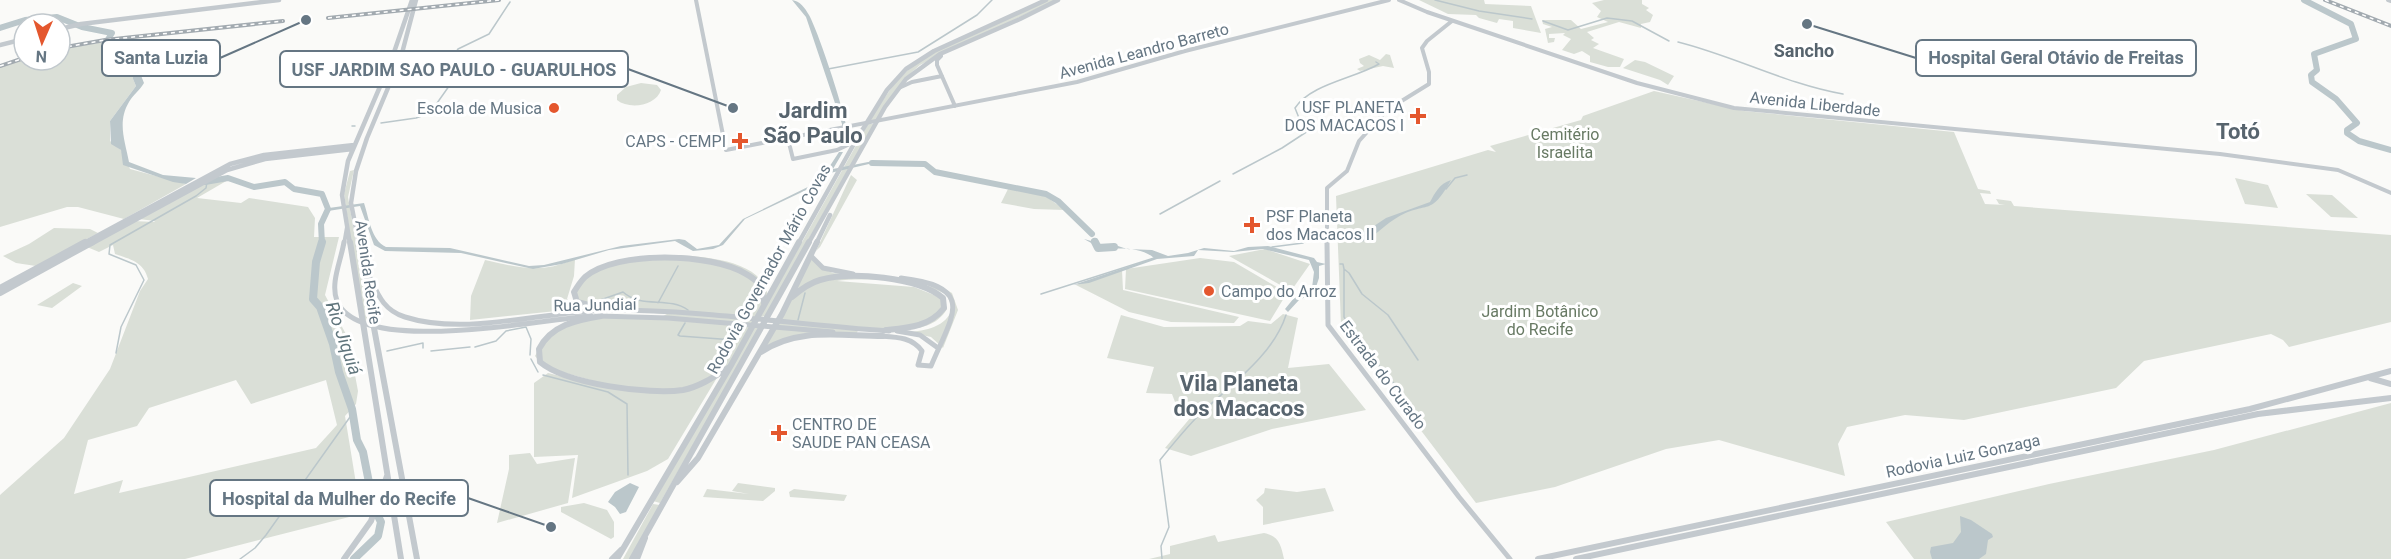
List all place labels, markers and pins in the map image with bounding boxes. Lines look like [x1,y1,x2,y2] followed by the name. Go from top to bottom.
[102,40,220,76] callout: Santa Luzia
[1916,40,2196,76] callout: Hospital Geral Otávio de Freitas
[280,51,628,87] callout: USF JARDIM SAO PAULO - GUARULHOS
[1285,98,1405,135] place label: USF PLANETA DOS MACACOS I
[417,99,542,118] place label: Escola de Musica
[547,101,561,115] marker: Escola de Musica
[1409,107,1427,125] marker: USF PLANETA DOS MACACOS I
[625,132,726,151] place label: CAPS - CEMPI
[731,132,749,150] marker: CAPS - CEMPI
[1266,207,1375,244] place label: PSF Planeta dos Macacos II
[1243,216,1261,234] marker: PSF Planeta dos Macacos II
[1221,282,1336,301] place label: Campo do Arroz
[1202,284,1216,298] marker: Campo do Arroz
[792,415,931,452] place label: CENTRO DE SAUDE PAN CEASA
[770,424,788,442] marker: CENTRO DE SAUDE PAN CEASA
[210,480,468,516] callout: Hospital da Mulher do Recife

